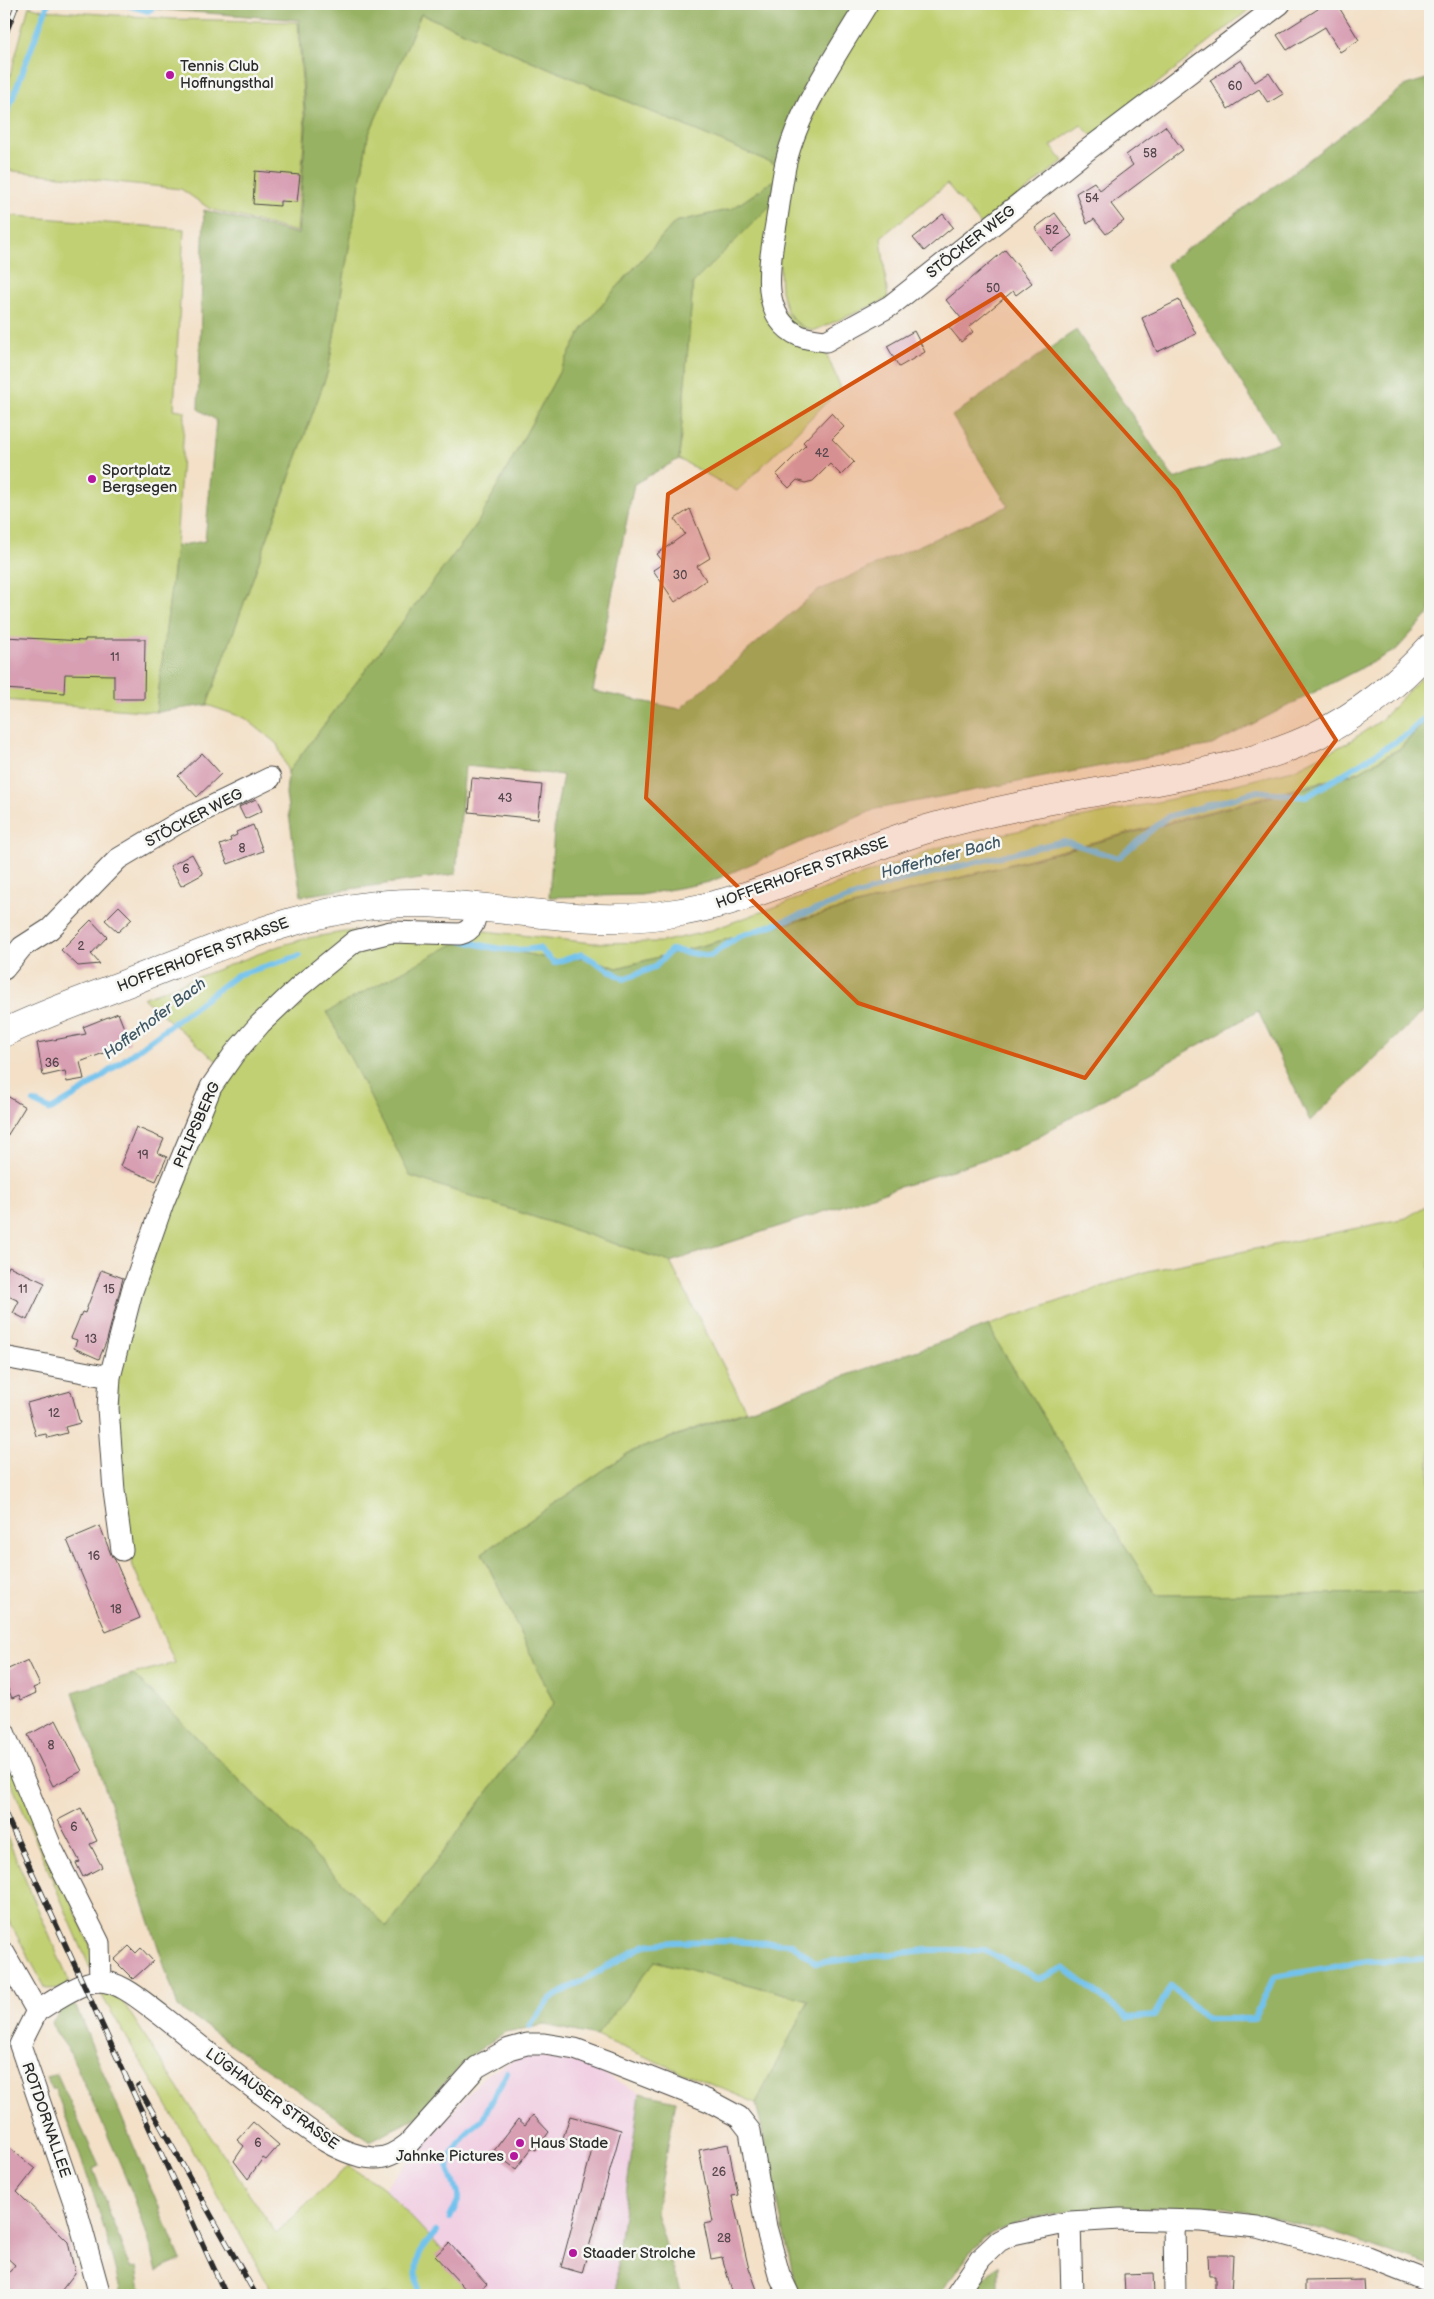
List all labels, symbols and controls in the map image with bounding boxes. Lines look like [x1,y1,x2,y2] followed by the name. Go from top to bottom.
[180,57,274,93] place label: Tennis Club Hoffnungsthal
[164,69,176,81] marker: Tennis Club Hoffnungsthal
[1228,79,1242,94] house number: 60
[1143,146,1157,161] house number: 58
[1085,191,1100,206] house number: 54
[923,201,1019,283] street label: STÖCKER WEG
[1045,223,1059,238] house number: 52
[986,281,1000,296] house number: 50
[815,446,829,461] house number: 42
[102,461,177,497] place label: Sportplatz Bergsegen
[86,473,98,485] marker: Sportplatz Bergsegen
[673,568,687,583] house number: 30
[110,650,120,665] house number: 11
[142,784,246,852] street label: STÖCKER WEG
[498,791,512,806] house number: 43
[713,833,891,913] street label: HOFFERHOFER STRASSE
[879,833,1003,883] water label: Hofferhofer Bach
[239,841,246,856] house number: 8
[182,862,190,877] house number: 6
[115,913,292,997] street label: HOFFERHOFER STRASSE
[77,939,85,954] house number: 2
[100,974,210,1064] water label: Hofferhofer Bach
[45,1056,59,1071] house number: 36
[170,1079,224,1171] street label: PFLIPSBERG
[137,1148,149,1163] house number: 19
[18,1282,28,1297] house number: 11
[103,1282,115,1297] house number: 15
[85,1332,97,1347] house number: 13
[48,1406,60,1421] house number: 12
[88,1549,100,1564] house number: 16
[110,1602,122,1617] house number: 18
[48,1738,55,1753] house number: 8
[70,1820,78,1835] house number: 6
[202,2044,342,2154] street label: LÜGHAUSER STRASSE
[17,2060,75,2180] street label: ROTDORNALLEE
[530,2134,608,2153] place label: Haus Stade
[254,2136,262,2151] house number: 6
[514,2137,526,2149] marker: Haus Stade
[396,2147,505,2166] place label: Jahnke Pictures
[508,2150,520,2162] marker: Jahnke Pictures
[712,2165,726,2180] house number: 26
[717,2231,731,2246] house number: 28
[583,2244,696,2263] place label: Staader Strolche
[567,2247,579,2259] marker: Staader Strolche

